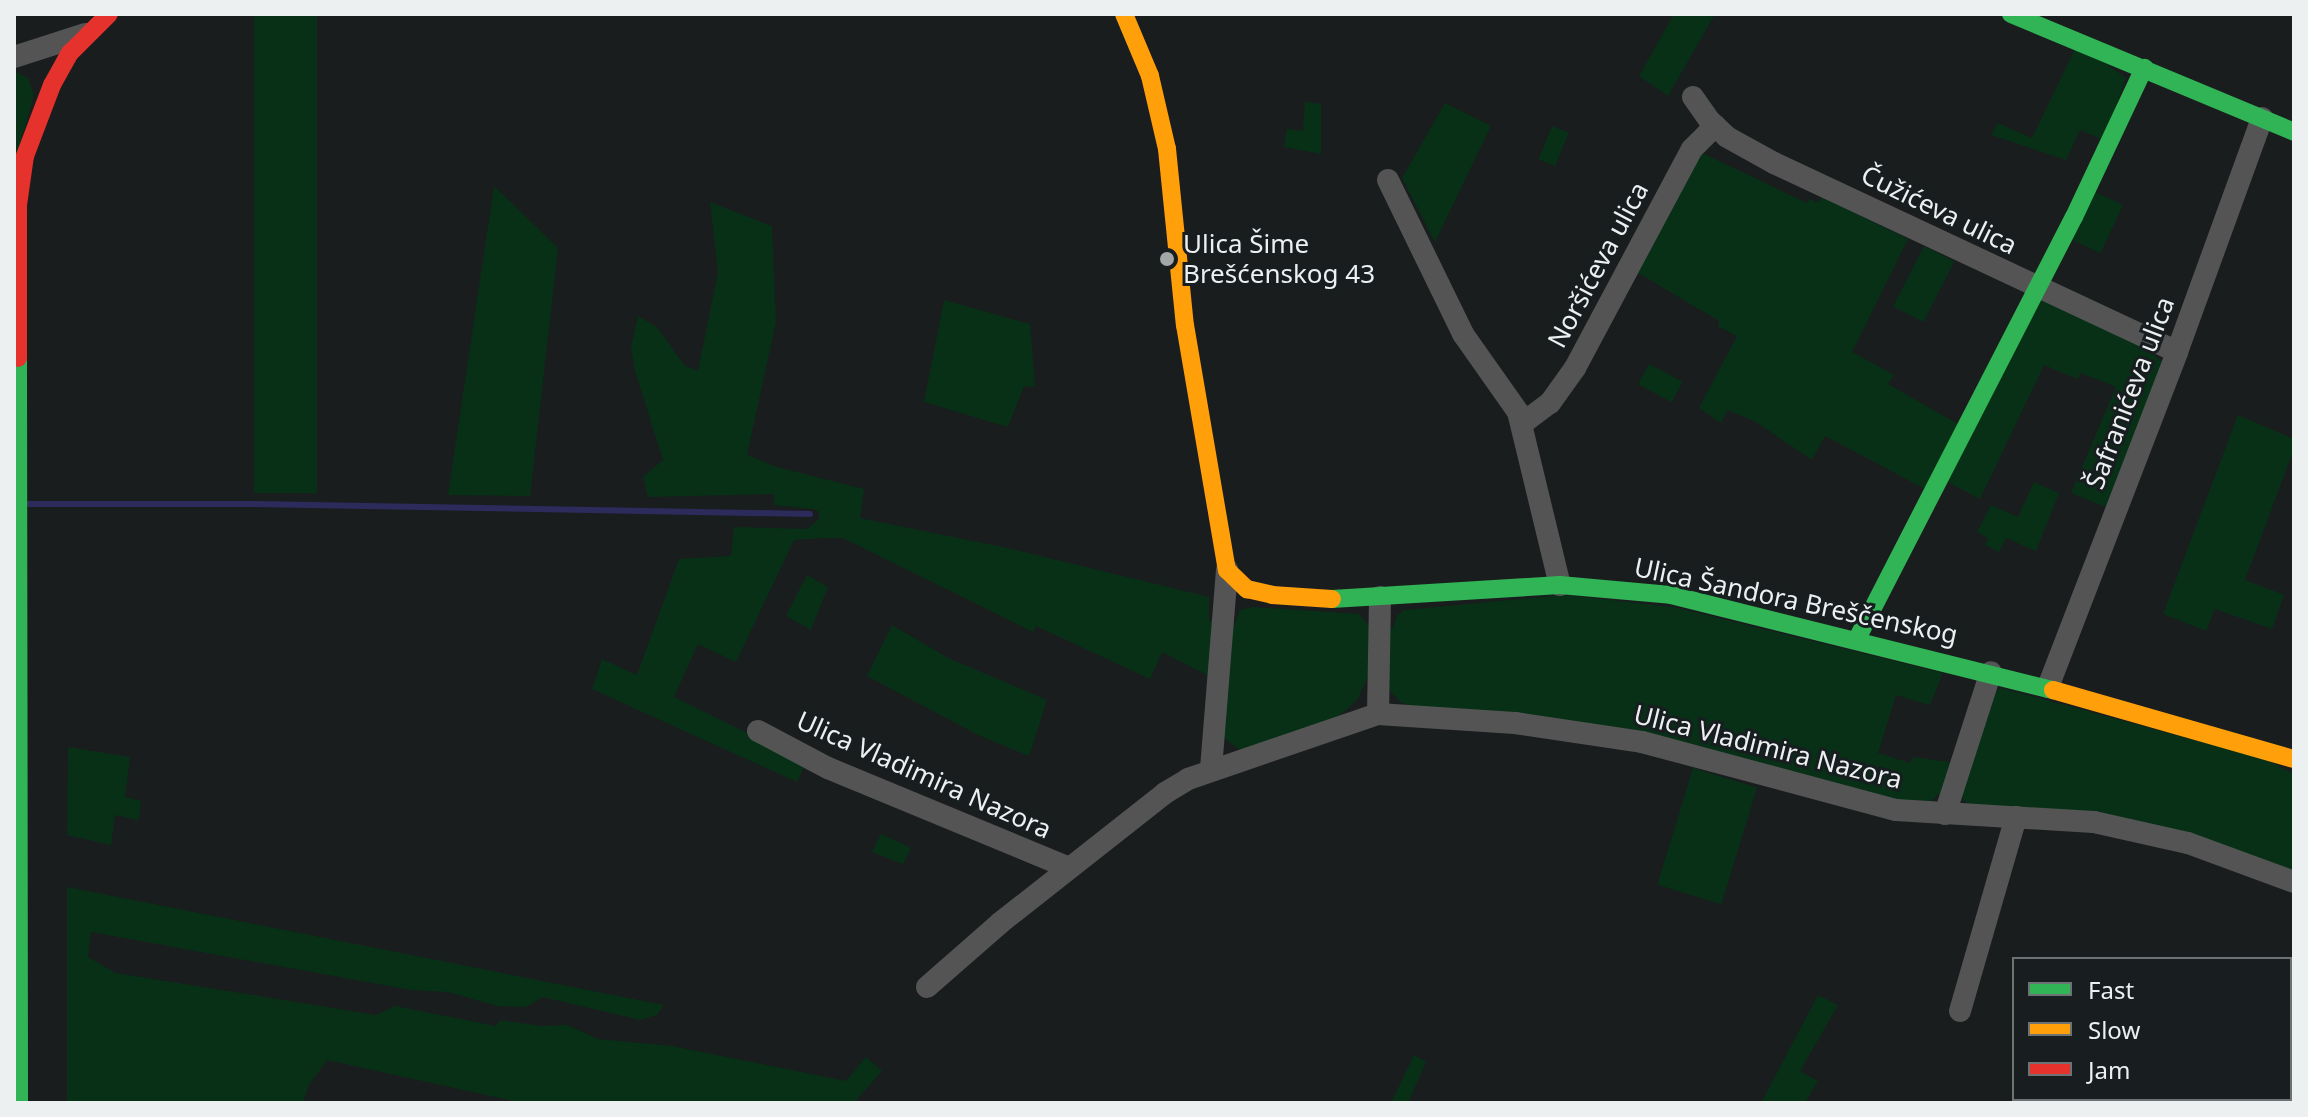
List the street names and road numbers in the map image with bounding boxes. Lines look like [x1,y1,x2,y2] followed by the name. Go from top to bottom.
[1856,159,2022,261] street label: Čužićeva ulica
[1541,177,1655,353] street label: Noršićeva ulica
[2079,293,2181,493] street label: Šafranićeva ulica
[1631,551,1961,651] street label: Ulica Šandora Breščenskog
[1631,699,1905,795] street label: Ulica Vladimira Nazora
[792,705,1056,845] street label: Ulica Vladimira Nazora

